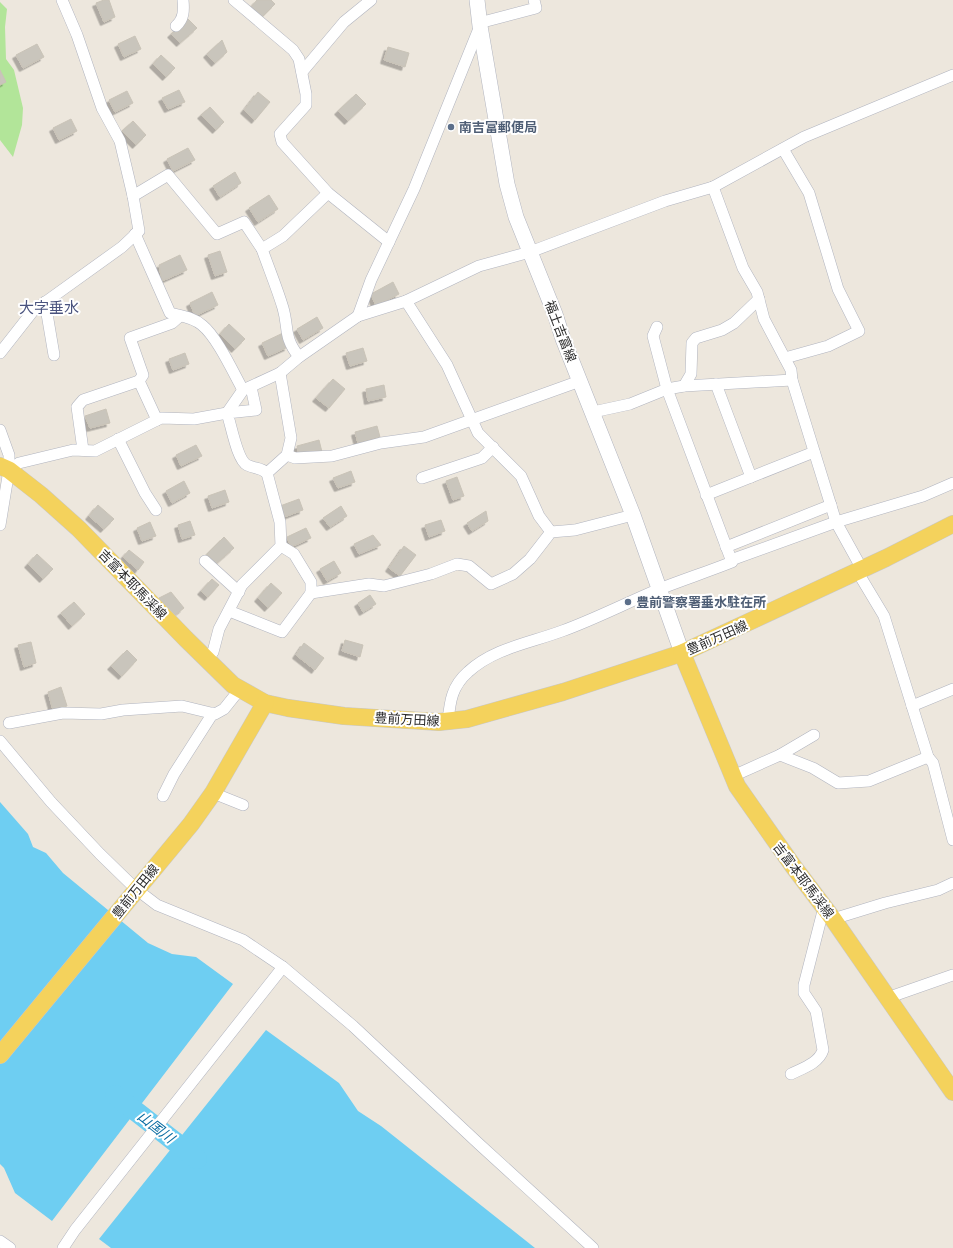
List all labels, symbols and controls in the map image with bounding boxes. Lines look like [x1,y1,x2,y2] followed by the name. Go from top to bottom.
[459,120,537,135] place label: 南吉富郵便局
[446,122,456,132] marker: 南吉富郵便局
[542,298,579,364] street label: 福土吉富線
[19,299,79,317] district label: 大字垂水
[96,546,170,622] street label: 吉富本耶馬渓線
[636,595,766,610] place label: 豊前警察署垂水駐在所
[623,597,633,607] marker: 豊前警察署垂水駐在所
[684,617,750,658] street label: 豊前万田線
[374,710,440,729] street label: 豊前万田線
[770,839,837,921] street label: 吉富本耶馬渓線
[109,861,162,921] street label: 豊前万田線
[134,1108,179,1148] water label: 山国川

